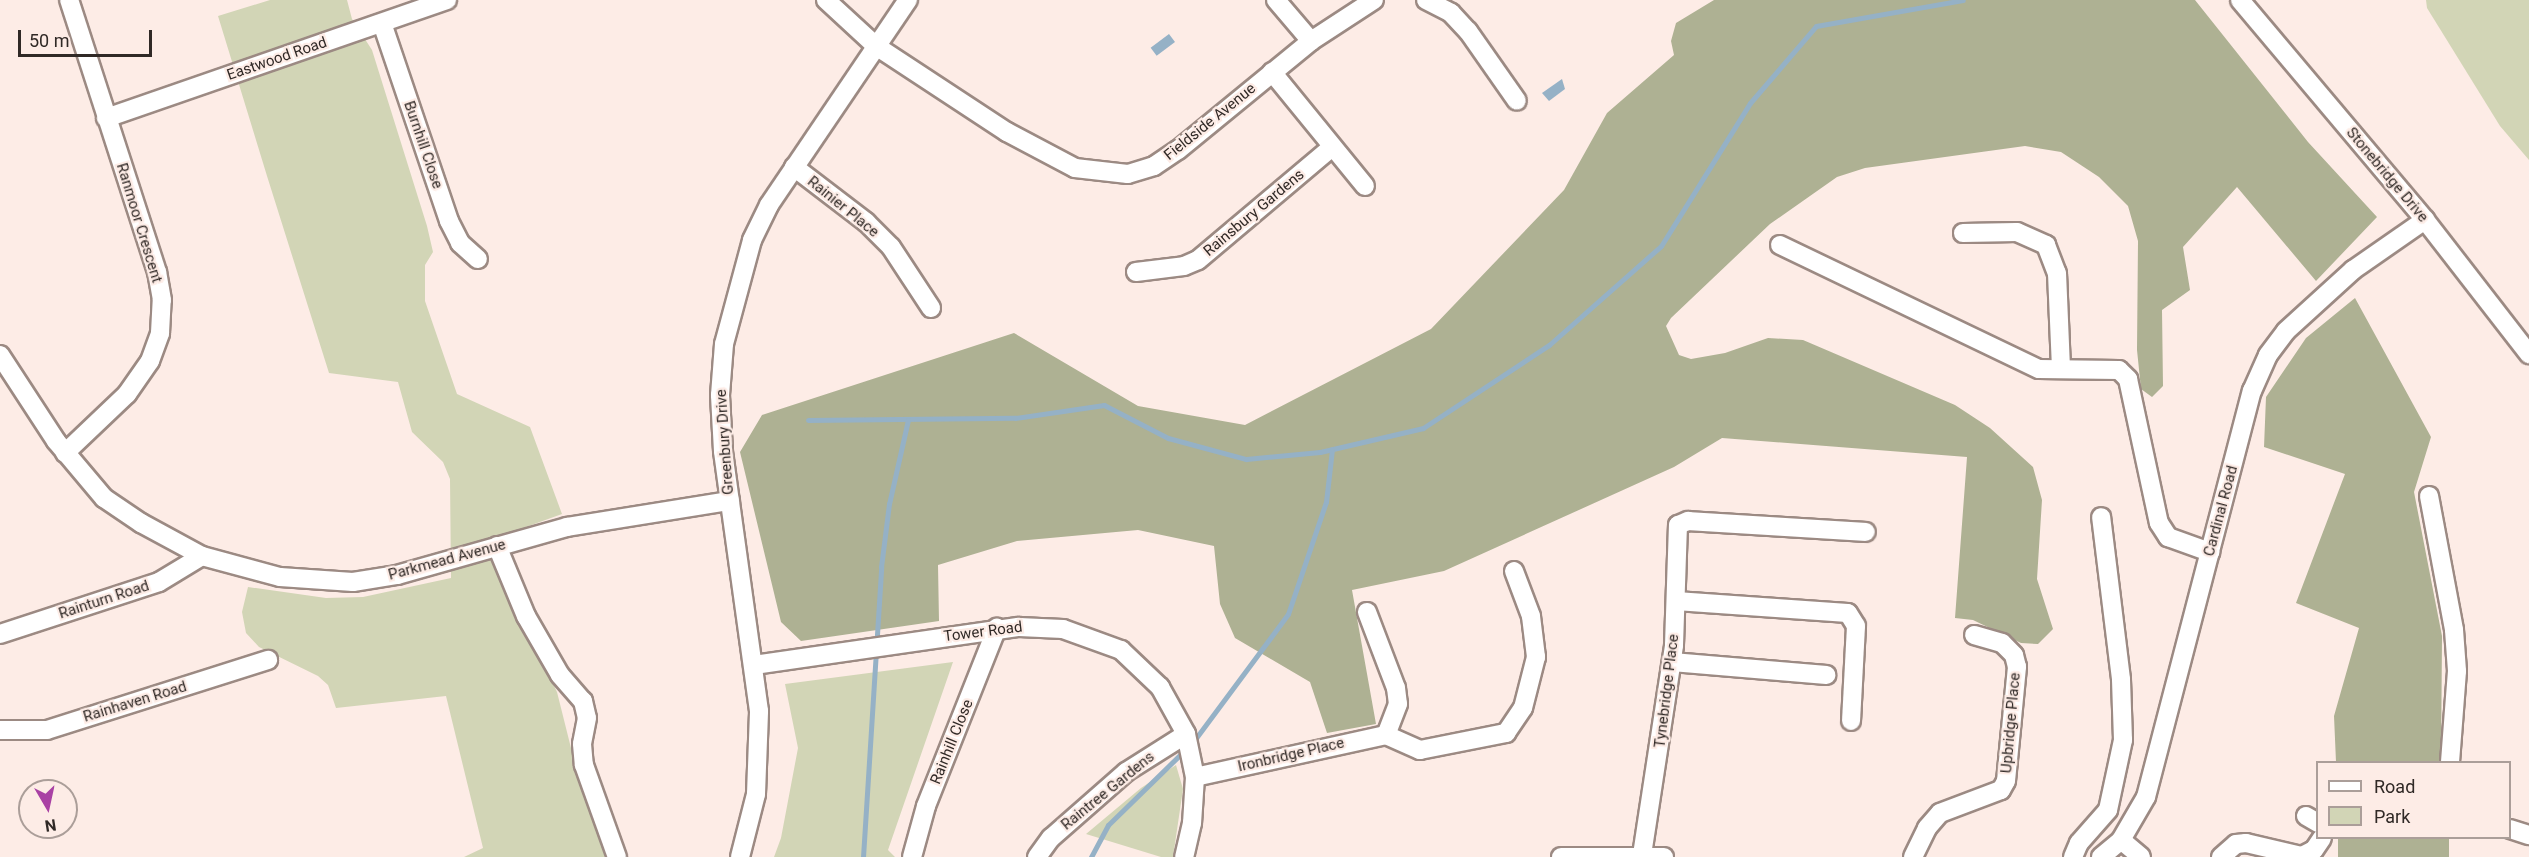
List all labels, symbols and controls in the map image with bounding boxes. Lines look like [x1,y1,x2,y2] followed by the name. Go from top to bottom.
[21,18,154,56] scale bar
[29,30,69,51] text: 50 m
[225,34,329,84] street label: Eastwood Road
[1161,80,1259,164] street label: Fieldside Avenue
[400,99,446,191] street label: Burnhill Close
[2342,124,2432,226] street label: Stonebridge Drive
[112,161,166,285] street label: Ranmoor Crescent
[1200,166,1308,260] street label: Rainsbury Gardens
[804,173,882,241] street label: Rainier Place
[712,389,738,495] street label: Greenbury Drive
[2200,464,2242,558] street label: Cardinal Road
[386,536,508,584] street label: Parkmead Avenue
[57,577,151,623] street label: Rainturn Road
[943,618,1023,646] street label: Tower Road
[1651,633,1683,749] street label: Tynebridge Place
[1998,672,2024,774] street label: Upbridge Place
[81,678,189,726] street label: Rainhaven Road
[927,697,977,787] street label: Rainhill Close
[1236,734,1346,776] street label: Ironbridge Place
[1058,748,1158,834] street label: Raintree Gardens
[2316,761,2511,839] legend
[2374,776,2415,797] text: Road
[18,779,78,839] north arrow
[2374,806,2410,827] text: Park
[44,815,58,836] text: N

